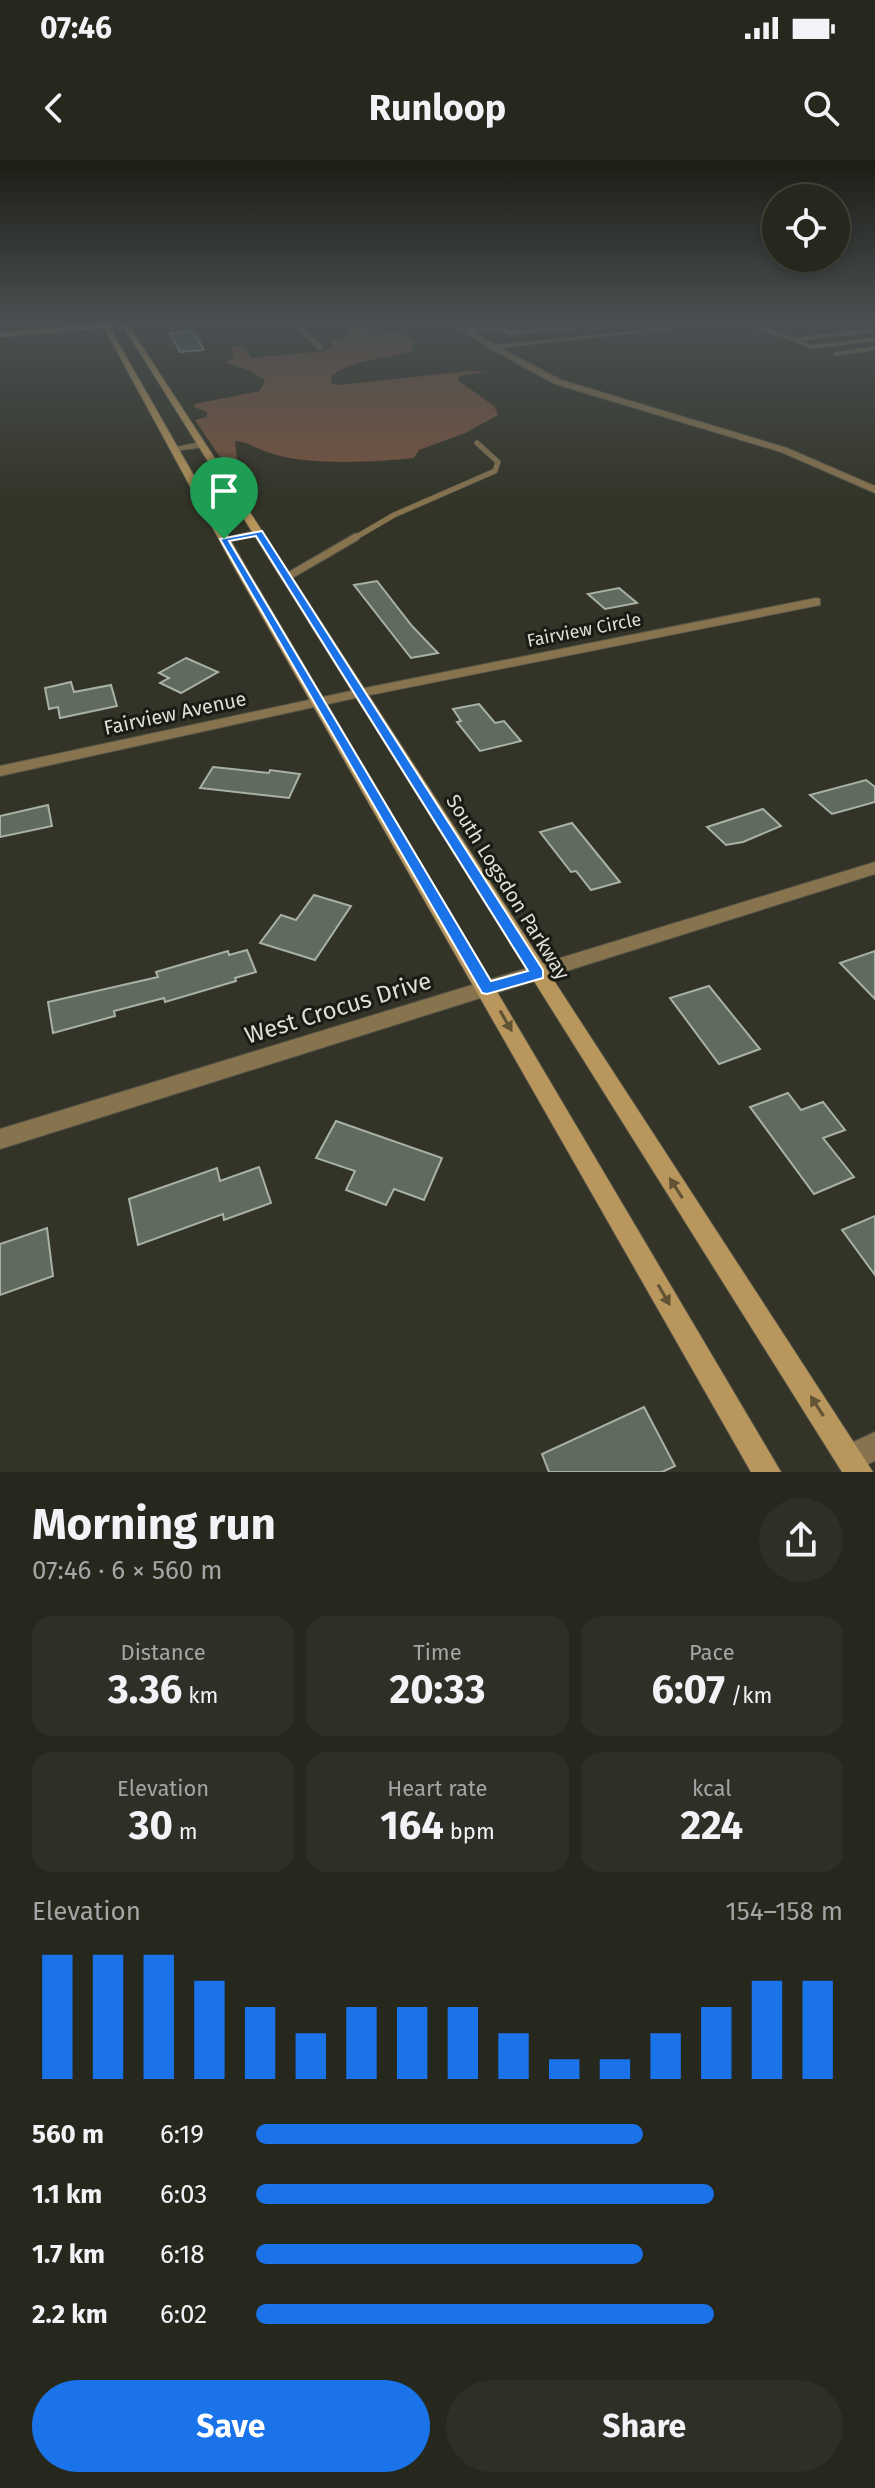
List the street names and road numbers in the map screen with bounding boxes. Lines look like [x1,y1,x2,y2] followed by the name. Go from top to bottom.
[525,608,643,652] street label: Fairview Circle
[101,686,249,740] street label: Fairview Avenue
[441,790,575,984] street label: South Logsdon Parkway
[241,966,435,1050] street label: West Crocus Drive

